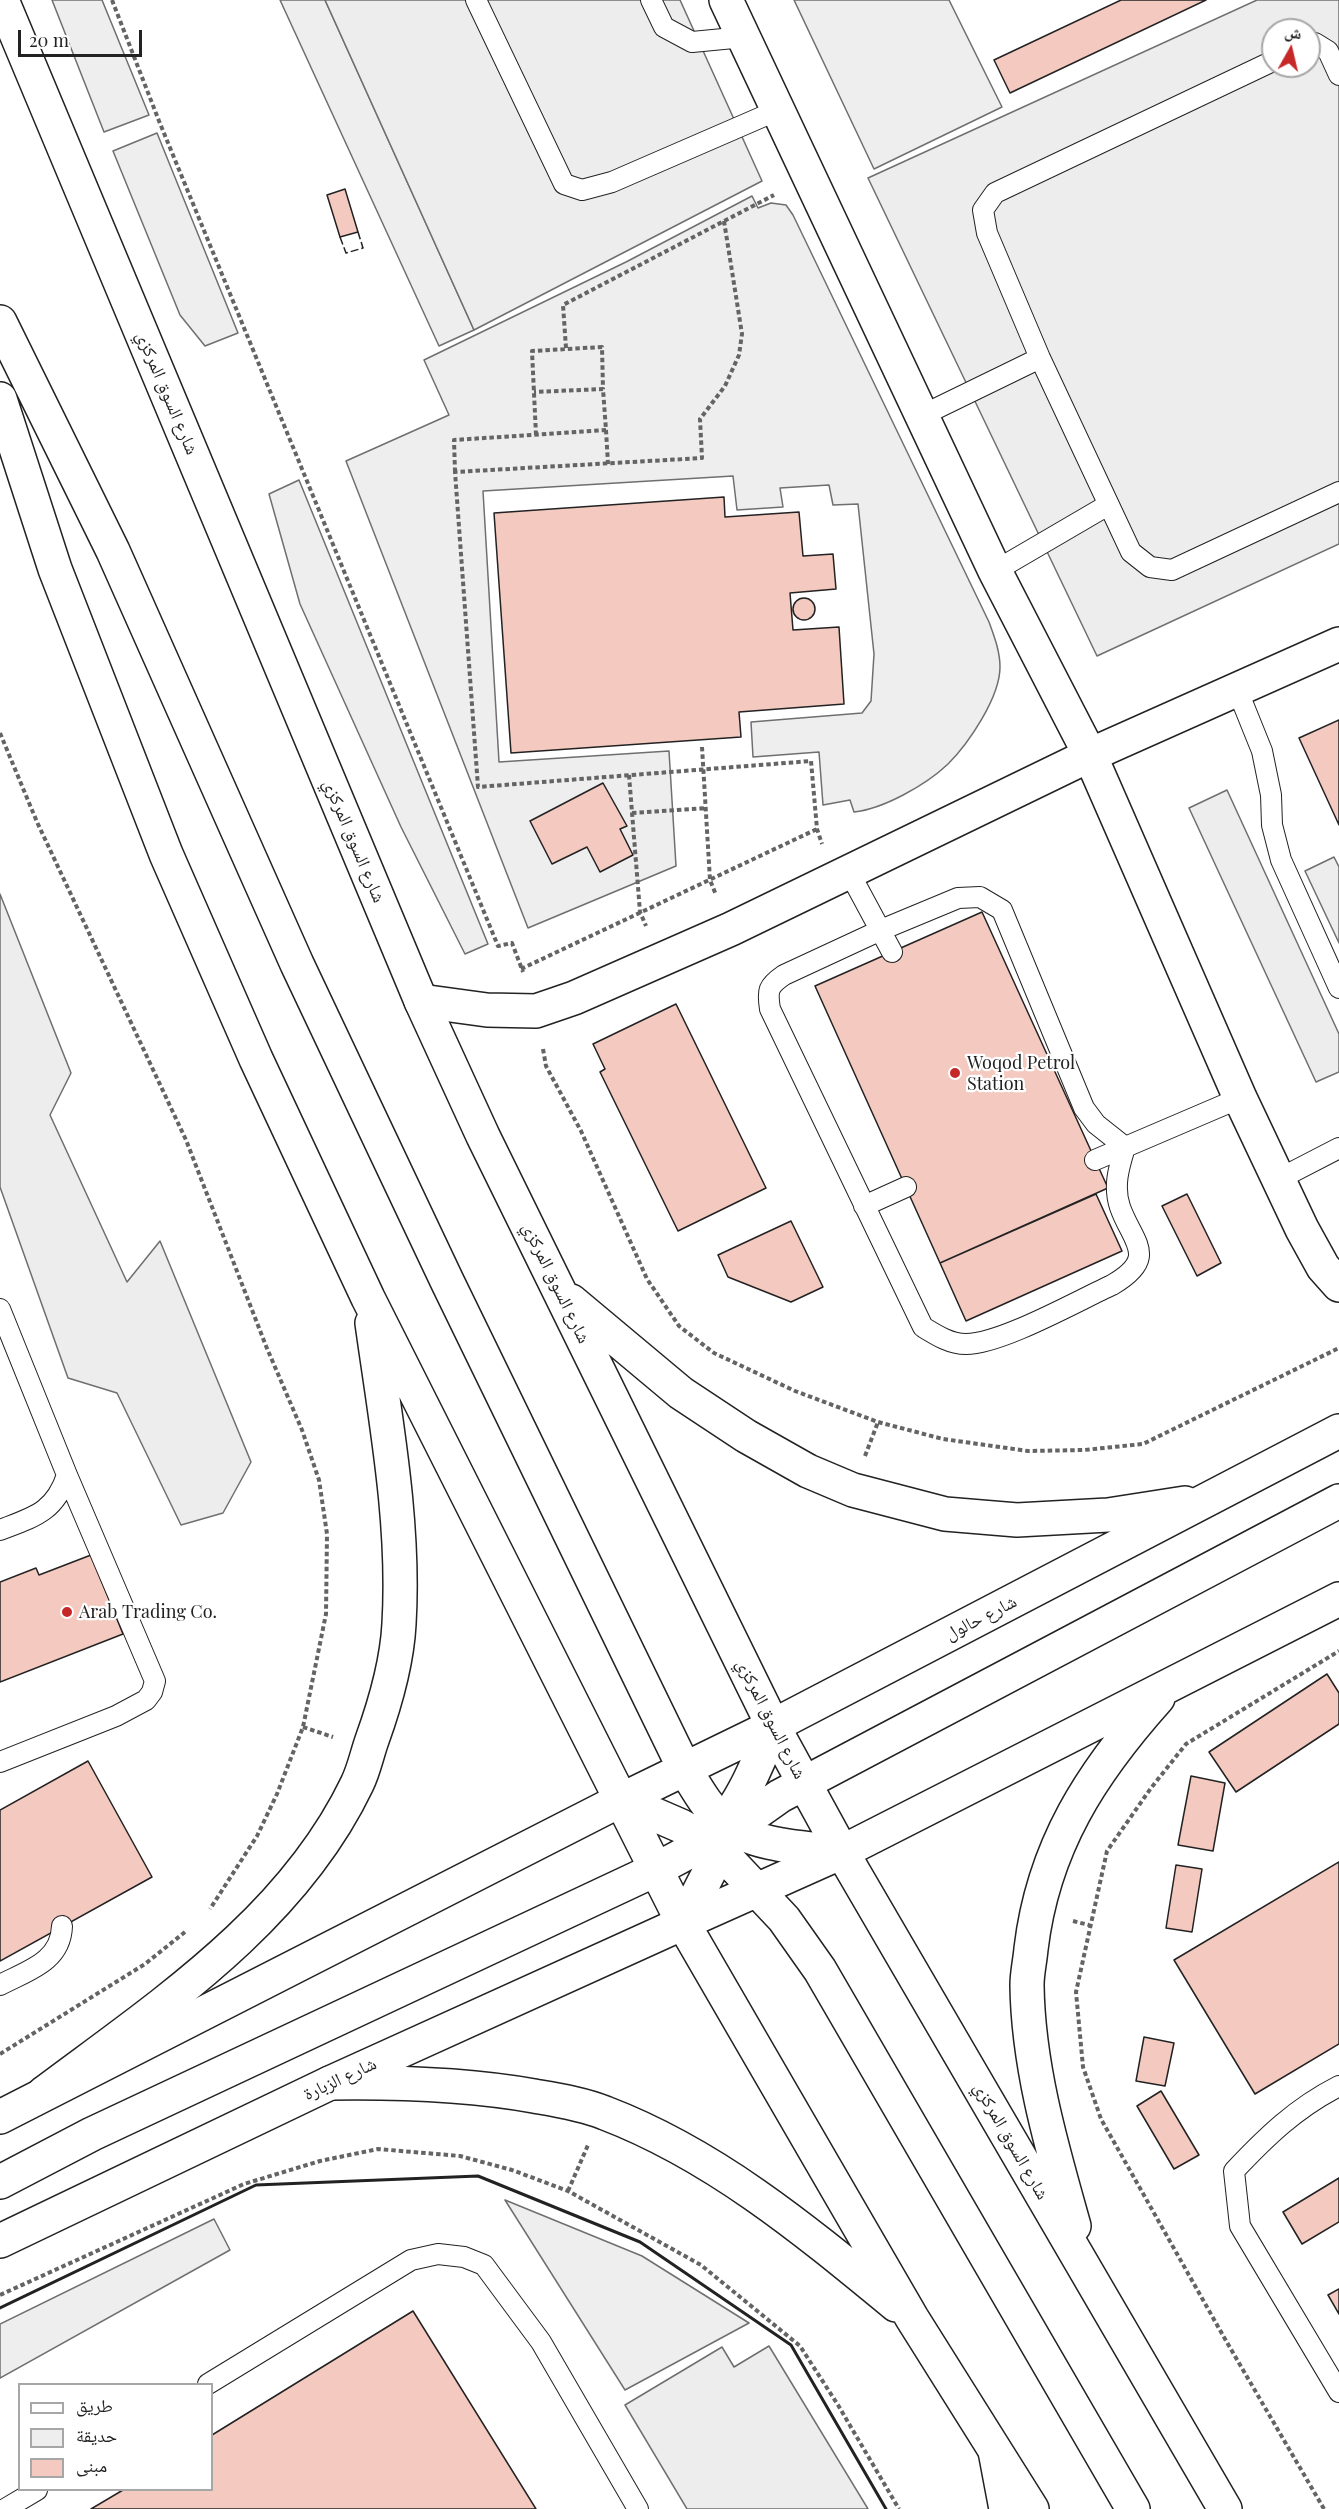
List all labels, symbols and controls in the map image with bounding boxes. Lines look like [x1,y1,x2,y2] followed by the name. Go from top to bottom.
[21,18,146,56] scale bar
[1261,18,1321,78] north arrow
[1283,20,1303,43] text: ش
[29,28,69,52] text: 20 m
[131,328,203,458] street label: شارع السوق المركزي
[318,776,390,906] street label: شارع السوق المركزي
[967,1052,1075,1094] place label: Woqod Petrol Station
[948,1066,962,1080] marker: Woqod Petrol Station
[517,1219,595,1347] street label: شارع السوق المركزي
[942,1591,1020,1645] street label: شارع حالول
[79,1601,217,1623] place label: Arab Trading Co.
[60,1605,74,1619] marker: Arab Trading Co.
[731,1655,811,1783] street label: شارع السوق المركزي
[300,2053,380,2105] street label: شارع الزبارة
[969,2078,1053,2204] street label: شارع السوق المركزي
[18,2383,213,2491] legend
[76,2393,113,2417] text: طريق
[76,2423,117,2447] text: حديقة
[76,2453,107,2477] text: مبنى

